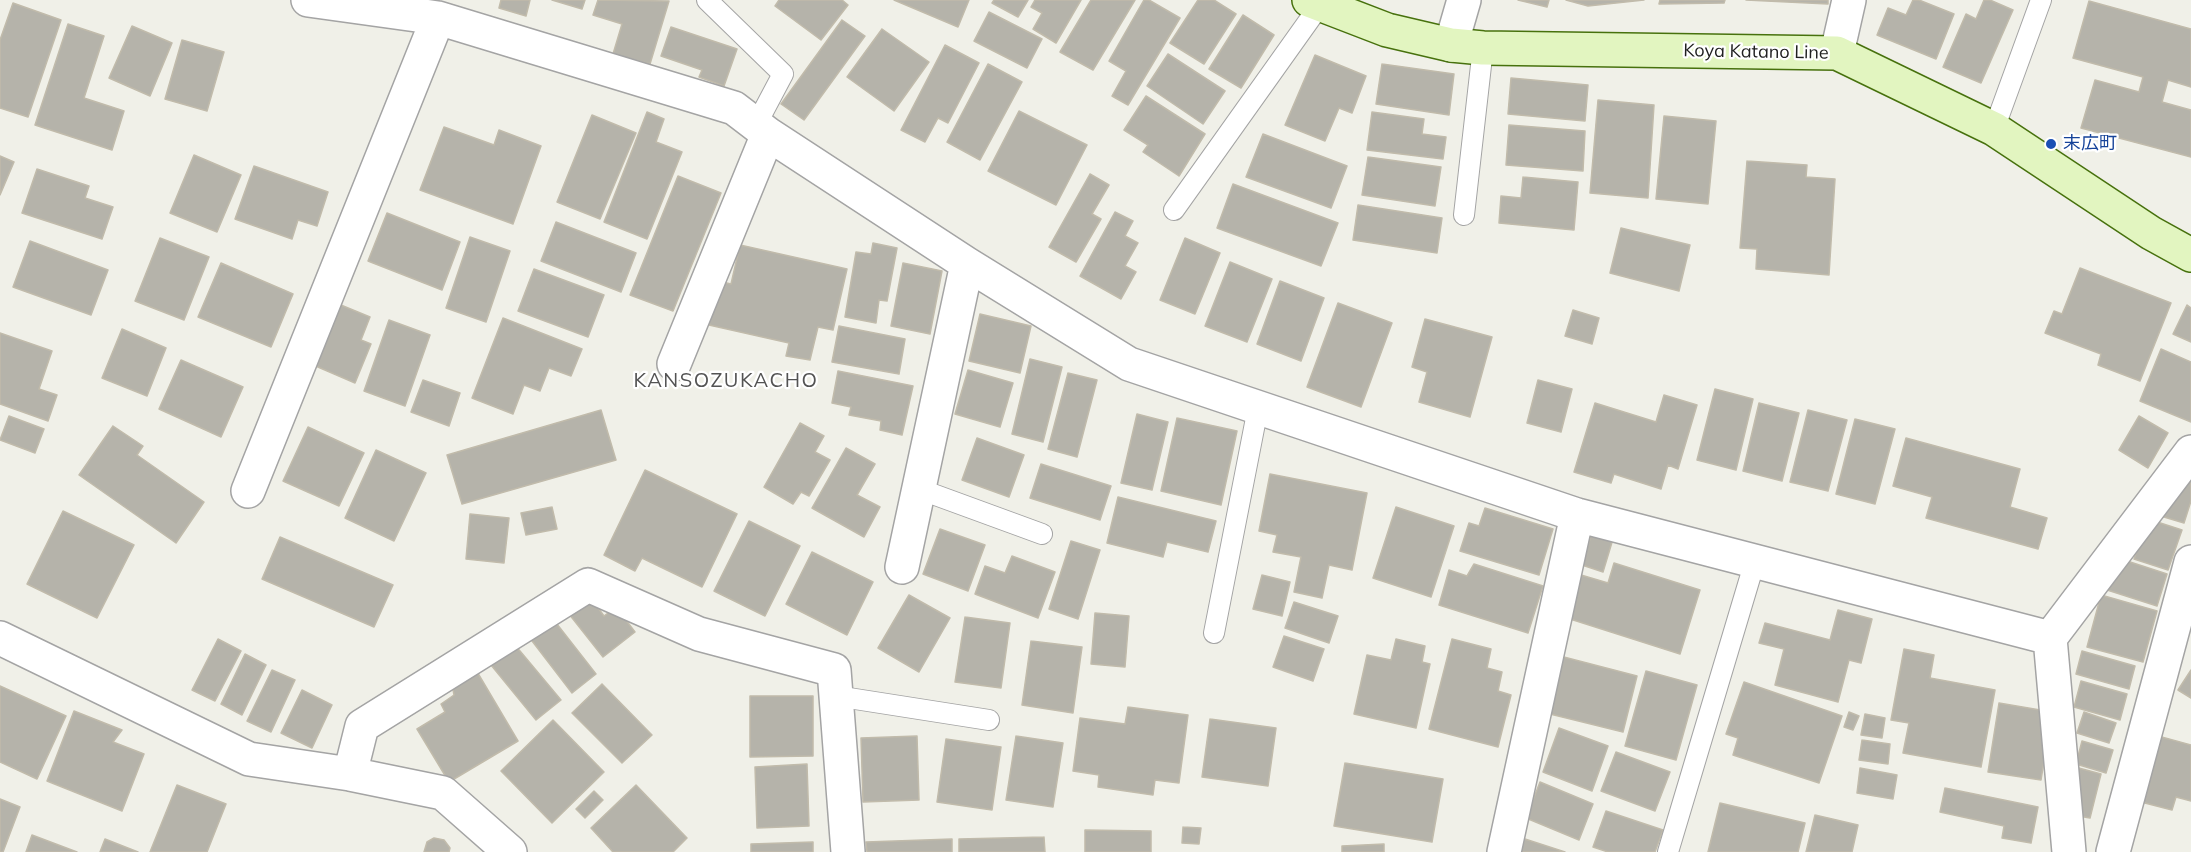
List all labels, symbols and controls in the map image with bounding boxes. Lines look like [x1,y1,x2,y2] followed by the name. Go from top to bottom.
[1683,40,1829,64] street label: Koya Katano Line
[2063,133,2117,155] place label: 末広町
[2044,137,2058,151] marker: 末広町
[634,369,818,393] district label: KANSOZUKACHO

